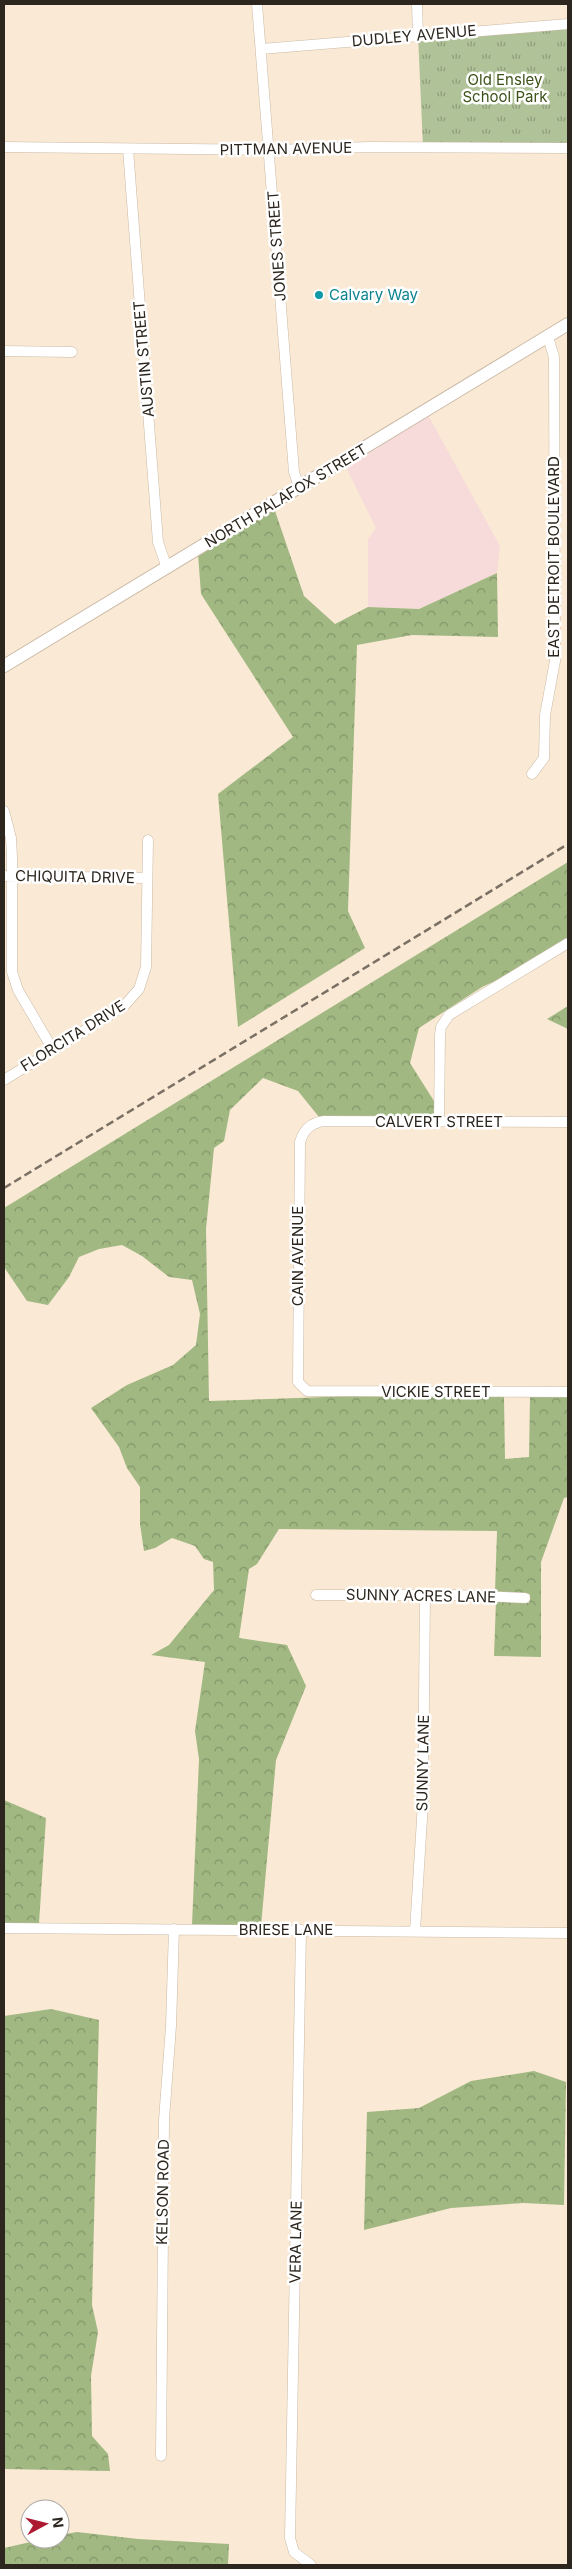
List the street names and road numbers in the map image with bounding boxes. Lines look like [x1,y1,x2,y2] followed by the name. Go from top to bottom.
[351,21,477,50] street label: DUDLEY AVENUE
[220,138,352,159] street label: PITTMAN AVENUE
[263,190,290,302] street label: JONES STREET
[129,300,158,418] street label: AUSTIN STREET
[201,440,370,552] street label: NORTH PALAFOX STREET
[544,456,563,658] street label: EAST DETROIT BOULEVARD
[15,866,135,887] street label: CHIQUITA DRIVE
[17,996,129,1075] street label: FLORCITA DRIVE
[375,1112,503,1131] street label: CALVERT STREET
[288,1206,307,1306] street label: CAIN AVENUE
[381,1382,491,1401] street label: VICKIE STREET
[346,1585,496,1606] street label: SUNNY ACRES LANE
[412,1714,433,1812] street label: SUNNY LANE
[239,1920,333,1939] street label: BRIESE LANE
[152,2139,173,2245] street label: KELSON ROAD
[285,2200,306,2284] street label: VERA LANE

